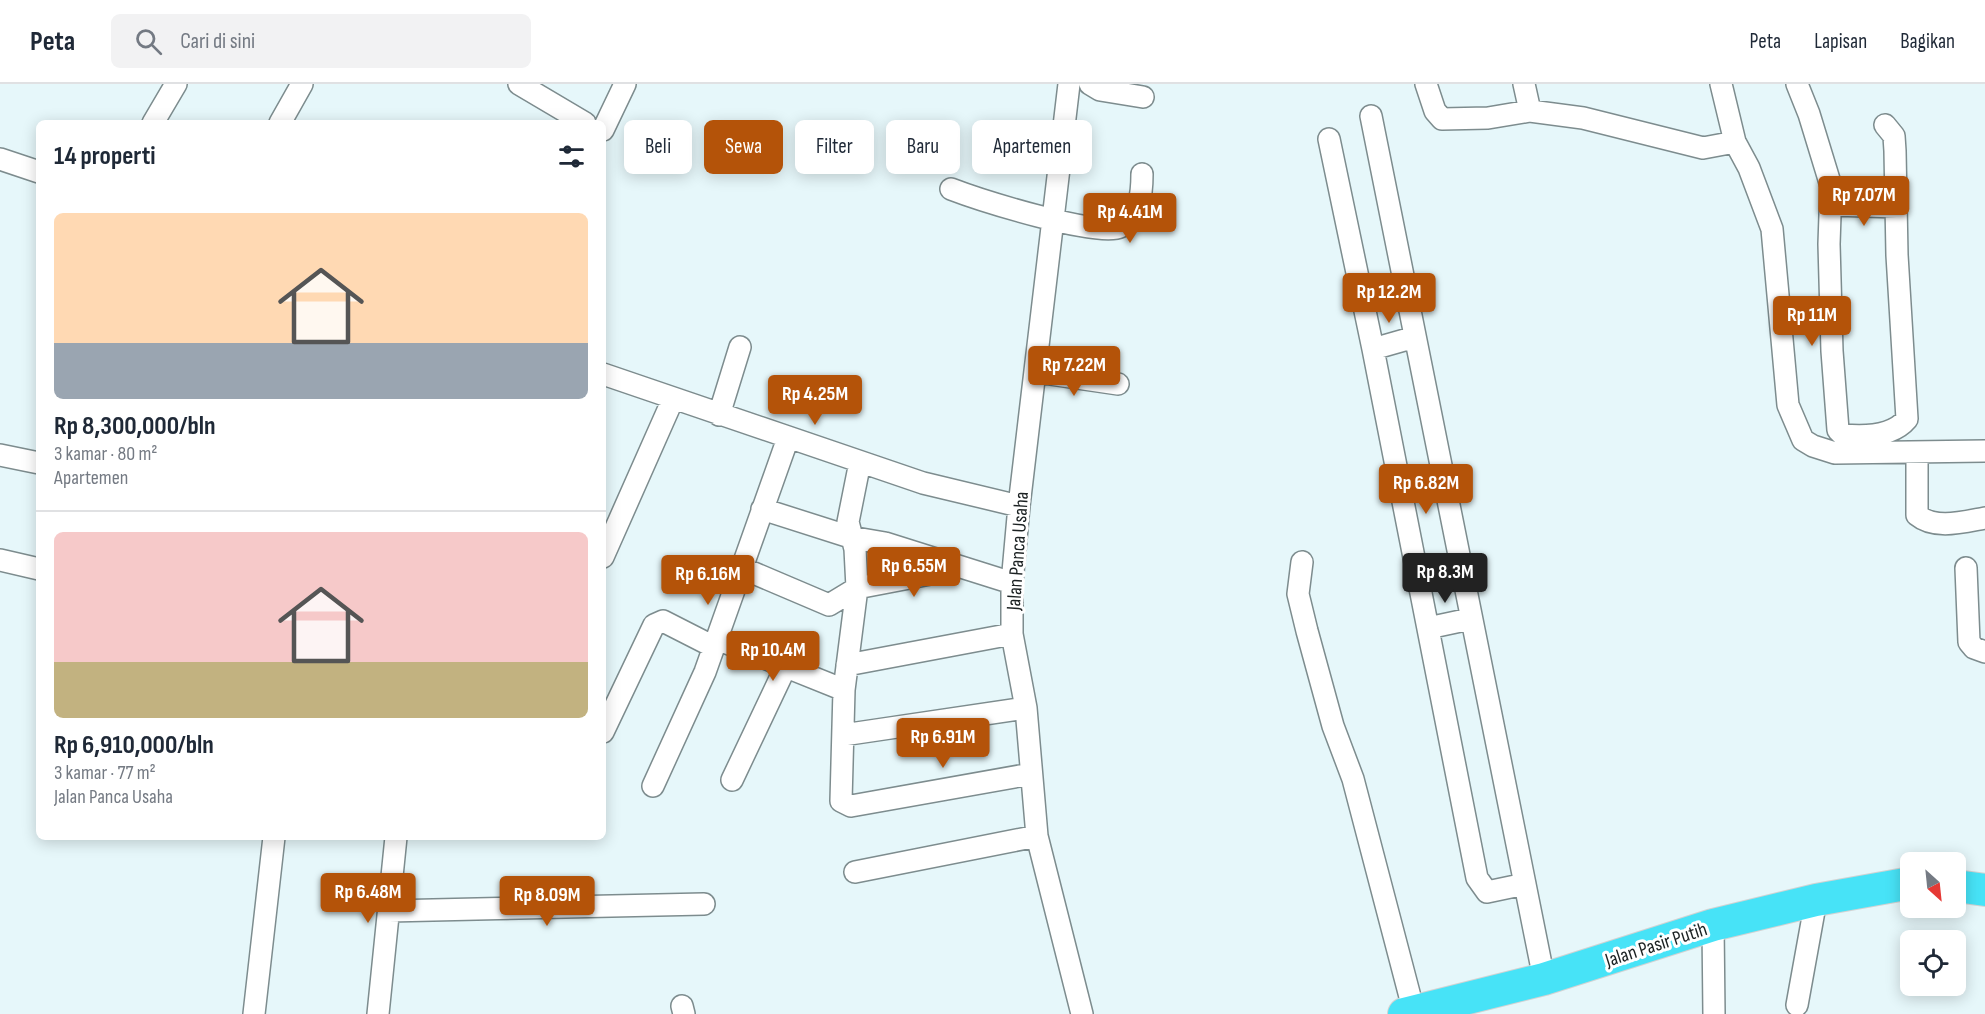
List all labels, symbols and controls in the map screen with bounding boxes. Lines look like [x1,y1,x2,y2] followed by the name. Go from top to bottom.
[111,14,531,68] search box
[30,25,75,58] text: Peta
[132,25,165,58] icon: search
[180,28,255,55] text: Cari di sini
[1750,29,1781,54] text: Peta
[1814,29,1867,54] text: Lapisan
[1900,29,1955,54] text: Bagikan
[624,120,692,174] chip: Beli
[704,120,783,174] chip: Sewa
[795,120,874,174] chip: Filter
[886,120,960,174] chip: Baru
[972,120,1092,174] chip: Apartemen
[555,140,588,173] icon: filters
[54,141,156,172] text: 14 properti
[1802,176,1926,227] pin: Rp 7.07M
[1832,183,1896,207] text: Rp 7.07M
[1068,193,1192,244] pin: Rp 4.41M
[1097,200,1163,224] text: Rp 4.41M
[267,252,375,360] icon: home
[1327,273,1451,324] pin: Rp 12.2M
[1357,280,1421,304] text: Rp 12.2M
[1763,296,1861,347] pin: Rp 11M
[1787,303,1837,327] text: Rp 11M
[1012,346,1136,397] pin: Rp 7.22M
[1042,353,1106,377] text: Rp 7.22M
[753,375,877,426] pin: Rp 4.25M
[782,382,848,406] text: Rp 4.25M
[54,411,216,442] text: Rp 8,300,000/bln
[54,442,157,466] text: 3 kamar · 80 m²
[1364,464,1488,515] pin: Rp 6.82M
[54,466,128,490] text: Apartemen
[1393,471,1459,495] text: Rp 6.82M
[1002,491,1034,612] street label: Jalan Panca Usaha
[852,547,976,598] pin: Rp 6.55M
[1390,553,1500,604] pin: Rp 8.3M
[881,554,947,578] text: Rp 6.55M
[646,555,770,606] pin: Rp 6.16M
[1416,560,1474,584] text: Rp 8.3M
[675,562,741,586] text: Rp 6.16M
[267,571,375,679] icon: home
[711,631,835,682] pin: Rp 10.4M
[740,638,806,662] text: Rp 10.4M
[881,718,1005,769] pin: Rp 6.91M
[911,725,975,749] text: Rp 6.91M
[54,730,214,761] text: Rp 6,910,000/bln
[54,761,156,785] text: 3 kamar · 77 m²
[54,785,173,809] text: Jalan Panca Usaha
[1900,852,1966,918] north arrow
[1900,852,1966,996] map controls
[306,873,430,924] pin: Rp 6.48M
[485,876,609,927] pin: Rp 8.09M
[335,880,401,904] text: Rp 6.48M
[514,883,580,907] text: Rp 8.09M
[1601,917,1710,973] street label: Jalan Pasir Putih
[1900,930,1966,996] button: locate

